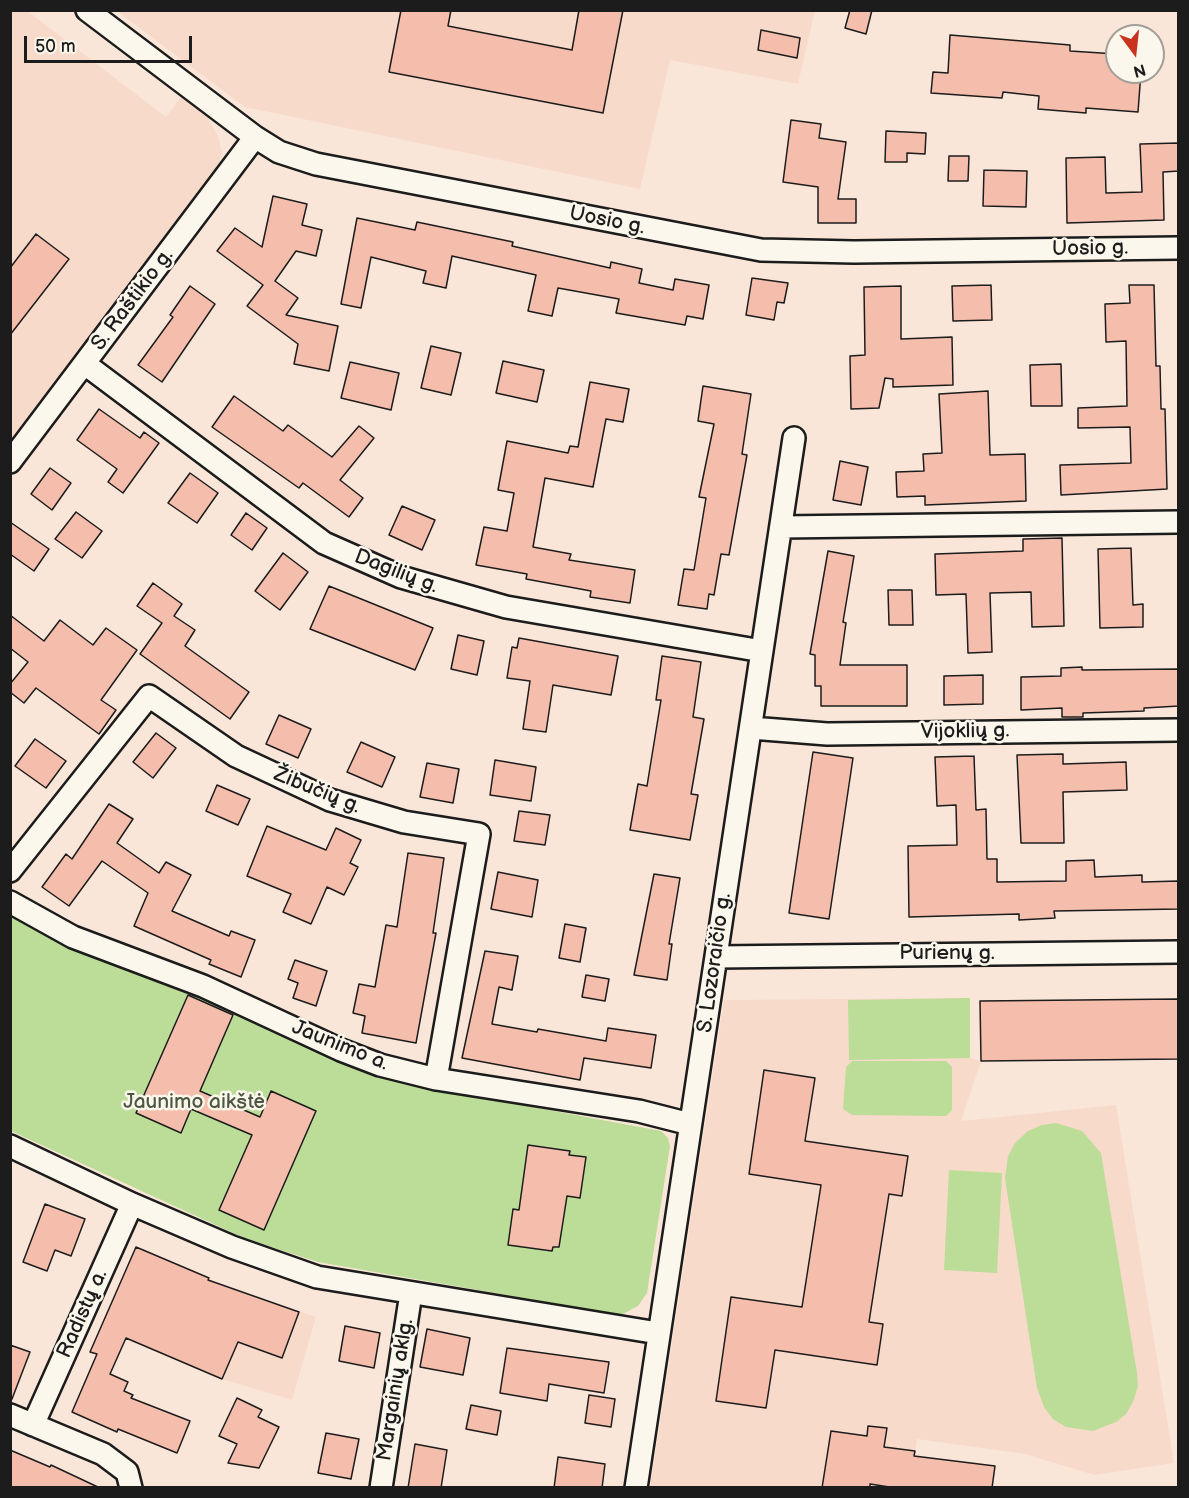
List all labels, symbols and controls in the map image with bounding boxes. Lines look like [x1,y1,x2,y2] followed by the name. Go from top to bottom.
[27,24,195,62] scale bar
[1105,24,1165,84] north arrow
[35,36,76,57] text: 50 m
[1131,59,1148,81] text: N
[567,201,647,241] street label: Uosio g.
[1052,236,1128,262] street label: Uosio g.
[87,244,179,356] street label: S. Raštikio g.
[351,545,441,599] street label: Dagilių g.
[920,719,1010,745] street label: Vijoklių g.
[270,762,364,820] street label: Žibučių g.
[693,891,737,1035] street label: S. Lozoraičio g.
[899,941,995,967] street label: Purienų g.
[288,1015,392,1077] street label: Jaunimo a.
[123,1090,265,1116] park label: Jaunimo aikštė
[52,1266,114,1362] street label: Radistų a.
[372,1317,420,1463] street label: Margainių aklg.

